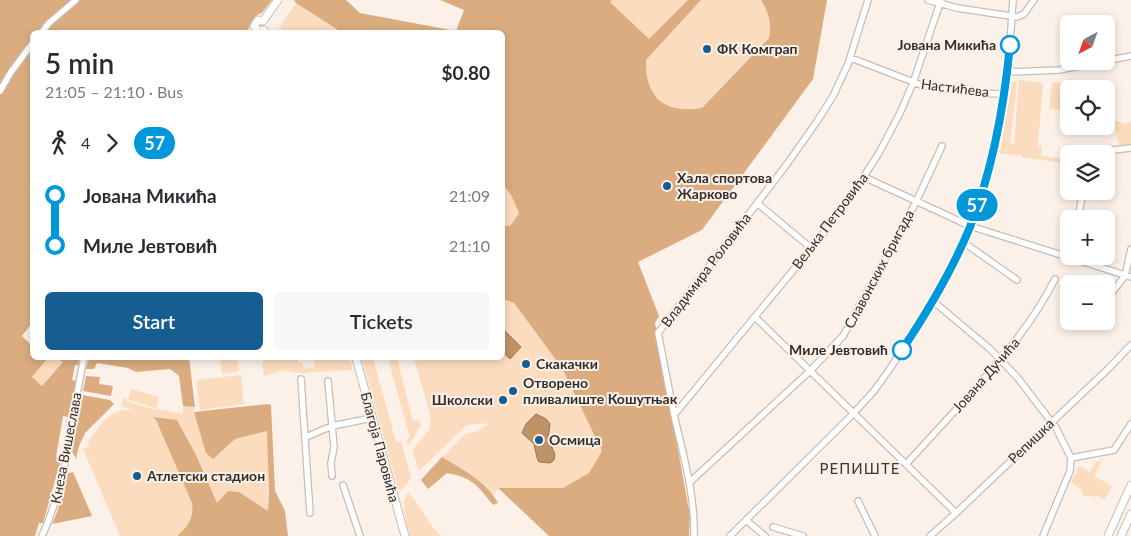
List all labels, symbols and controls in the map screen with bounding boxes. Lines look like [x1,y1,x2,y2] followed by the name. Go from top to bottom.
[1060,15,1115,70] north arrow
[1060,15,1115,330] map controls
[1000,35,1020,55] marker: Јована Микића
[898,36,996,53] place label: Јована Микића
[717,40,798,57] place label: ФК Комграп
[701,43,713,55] marker: ФК Комграп
[45,46,114,80] text: 5 min
[441,61,490,84] text: $0.80
[920,75,990,100] street label: Настићева
[1060,80,1115,135] button: locate
[45,82,183,101] text: 21:05 – 21:10 · Bus
[45,129,73,157] icon: walk
[98,129,126,157] icon: forward
[144,132,165,154] text: 57
[81,133,90,152] text: 4
[1060,145,1115,200] button: layers
[677,169,772,202] place label: Хала спортова Жарково
[788,169,871,272] street label: Вељка Петровића
[661,180,673,192] marker: Хала спортова Жарково
[83,184,217,207] text: Јована Микића
[449,186,490,205] text: 21:09
[954,189,1000,221] line badge: 57
[967,194,987,216] text: 57
[840,206,917,331] street label: Славонских бригада
[657,209,754,330] street label: Владимира Роловића
[1060,210,1115,265] button: +
[83,234,217,257] text: Миле Јевтовић
[449,236,490,255] text: 21:10
[1060,275,1115,330] button: −
[45,292,263,350] button: Start
[273,292,490,350] button: Tickets
[949,334,1023,416] street label: Јована Дучића
[892,340,912,360] marker: Миле Јевтовић
[789,341,888,358] place label: Миле Јевтовић
[536,355,598,372] place label: Скакачки
[520,358,532,370] marker: Скакачки
[523,374,678,407] place label: Отворено пливалиште Кошутњак
[507,385,519,397] marker: Отворено пливалиште Кошутњак
[358,390,403,504] street label: Благоја Паровића
[46,391,85,505] street label: Кнеза Вишеслава
[432,391,493,408] place label: Школски
[497,394,509,406] marker: Школски
[1004,415,1057,467] street label: Репишка
[549,431,601,448] place label: Осмица
[533,434,545,446] marker: Осмица
[820,459,900,477] district label: РЕПИШТЕ
[146,467,265,484] place label: Атлетски стадион
[131,470,143,482] marker: Атлетски стадион

